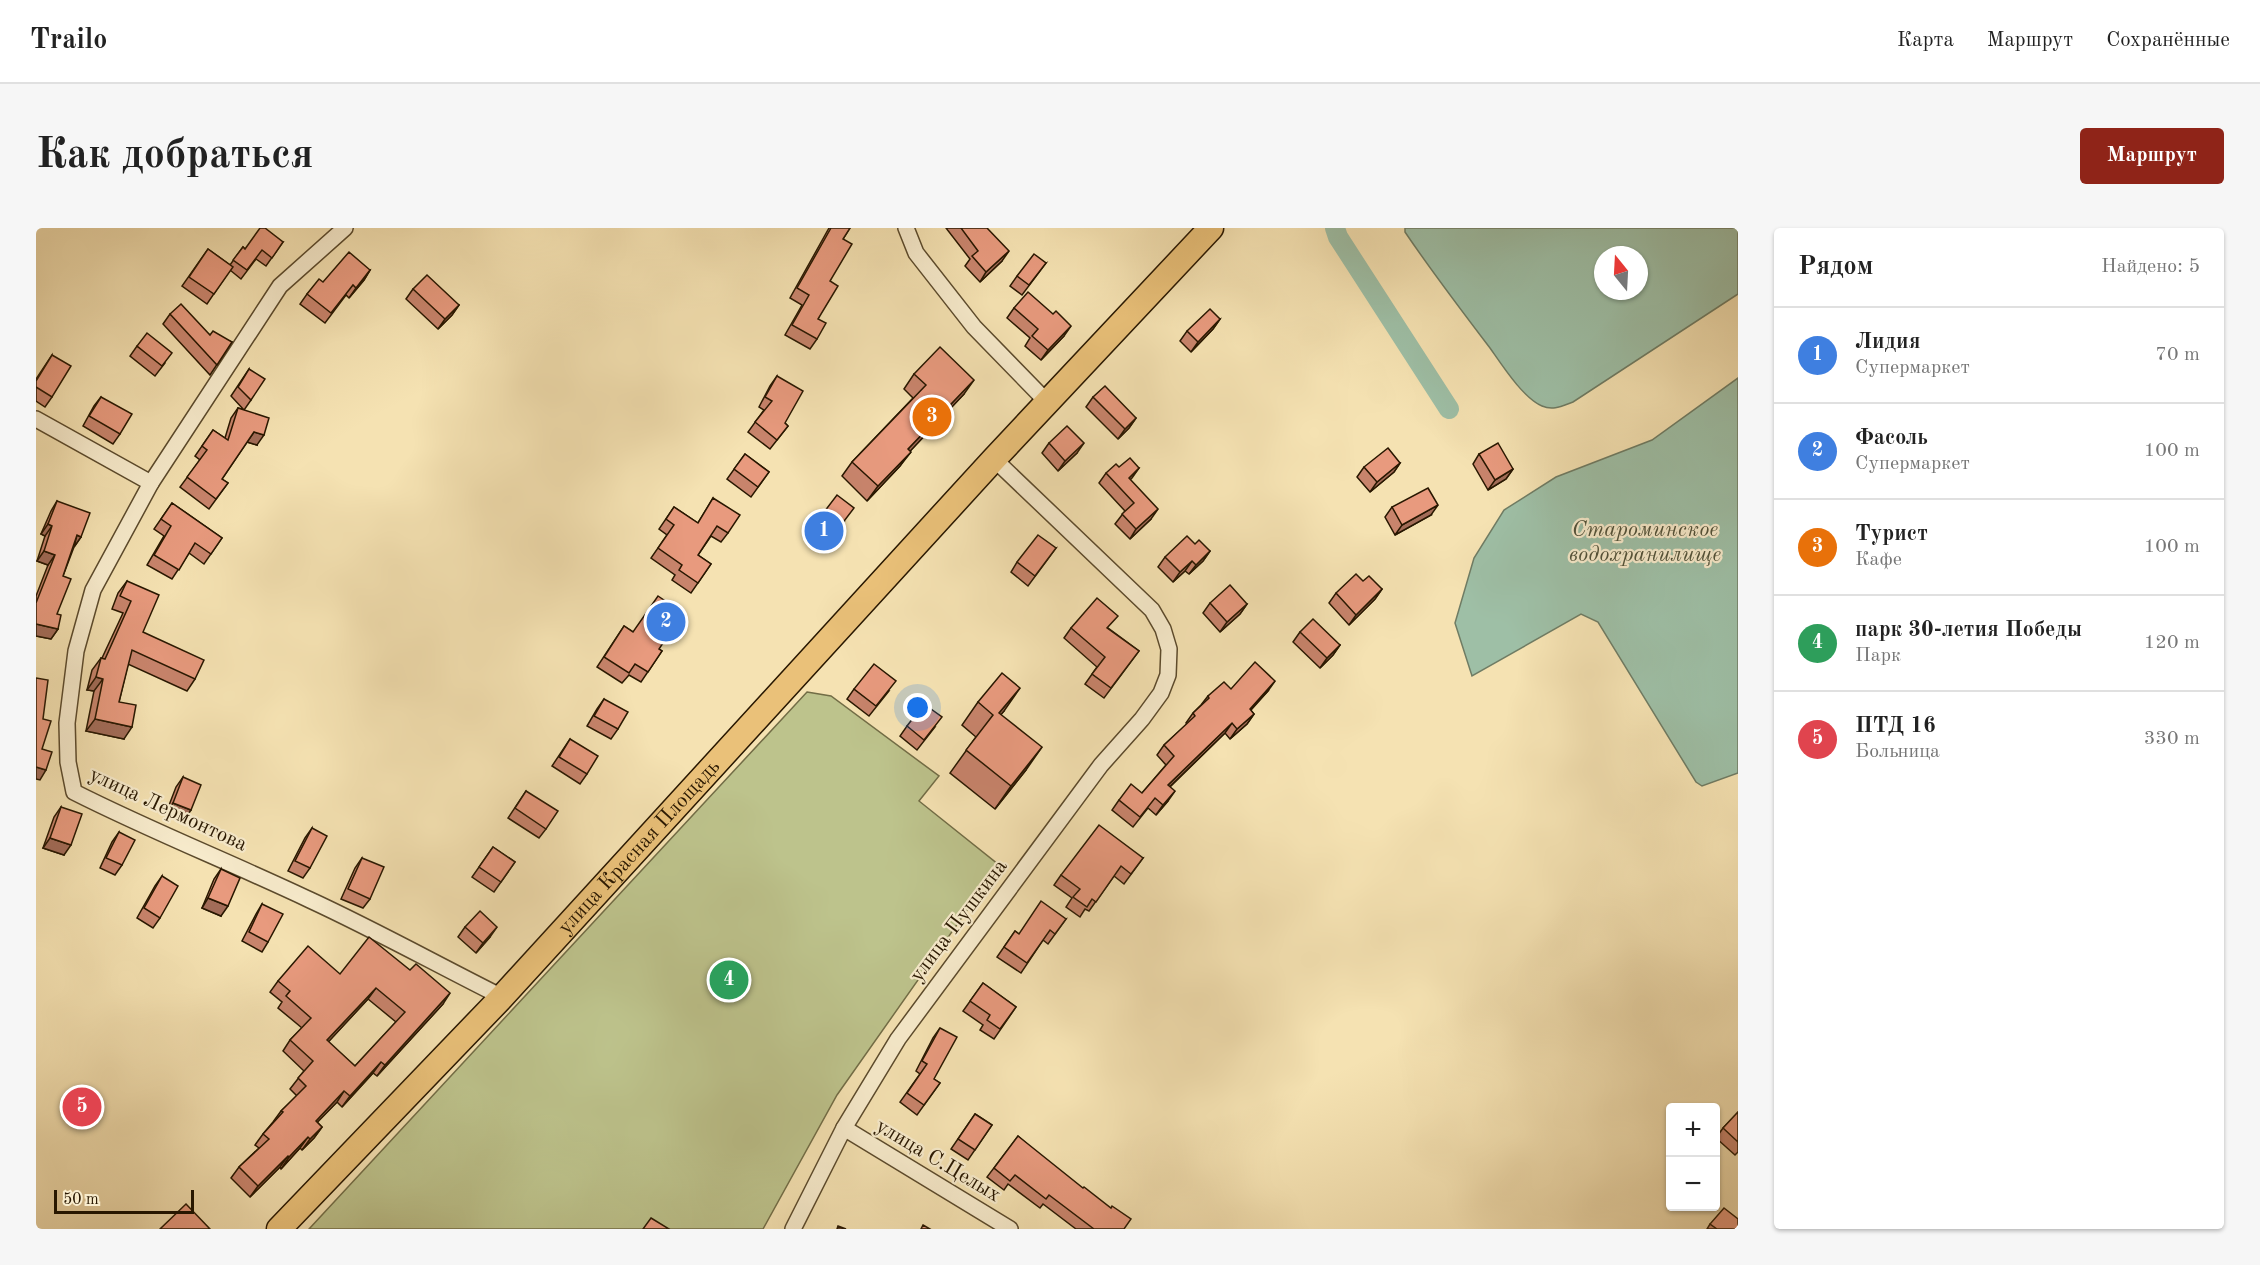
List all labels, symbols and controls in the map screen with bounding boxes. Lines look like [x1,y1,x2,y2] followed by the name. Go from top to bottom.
[30,27,107,55] text: Trailo
[1897,30,1954,51] text: Карта
[1987,30,2073,51] text: Маршрут
[2106,30,2230,51] text: Сохранённые
[2080,128,2224,184] button: Маршрут
[36,135,313,177] text: Как добраться
[1594,246,1648,300] north arrow
[1798,254,1873,280] text: Рядом
[2101,257,2200,277] text: Найдено: 5
[1855,331,1920,353] text: Лидия
[1812,345,1823,365] text: 1
[2155,345,2200,365] text: 70 m
[1855,358,1970,378] text: Супермаркет
[912,394,952,440] pin: 3
[1855,427,1928,449] text: Фасоль
[1812,441,1823,461] text: 2
[2144,441,2200,461] text: 100 m
[1855,454,1970,474] text: Супермаркет
[804,508,844,554] pin: 1
[1569,519,1721,566] water label: Староминское водохранилище
[1855,523,1928,545] text: Турист
[1812,537,1823,557] text: 3
[2144,537,2200,557] text: 100 m
[1855,550,1902,570] text: Кафе
[646,600,686,644] pin: 2
[1855,619,2082,641] text: парк 30-летия Победы
[1812,633,1823,653] text: 4
[2144,633,2200,653] text: 120 m
[1855,646,1901,666] text: Парк
[903,693,932,722] your location
[1855,715,1936,737] text: ПТД 16
[1812,729,1823,749] text: 5
[2144,729,2200,749] text: 330 m
[1855,742,1940,762] text: Больница
[554,756,724,938] street label: улица Красная Площадь
[86,764,250,856] street label: улица Лермонтова
[906,856,1012,986] street label: улица Пушкина
[710,958,748,1002] pin: 4
[62,1084,102,1130] pin: 5
[1666,1103,1720,1211] map controls
[1666,1103,1720,1157] button: +
[872,1116,1004,1206] street label: улица С.Целых
[1666,1157,1720,1211] button: −
[54,1187,194,1214] scale bar
[63,1192,99,1208] text: 50 m

